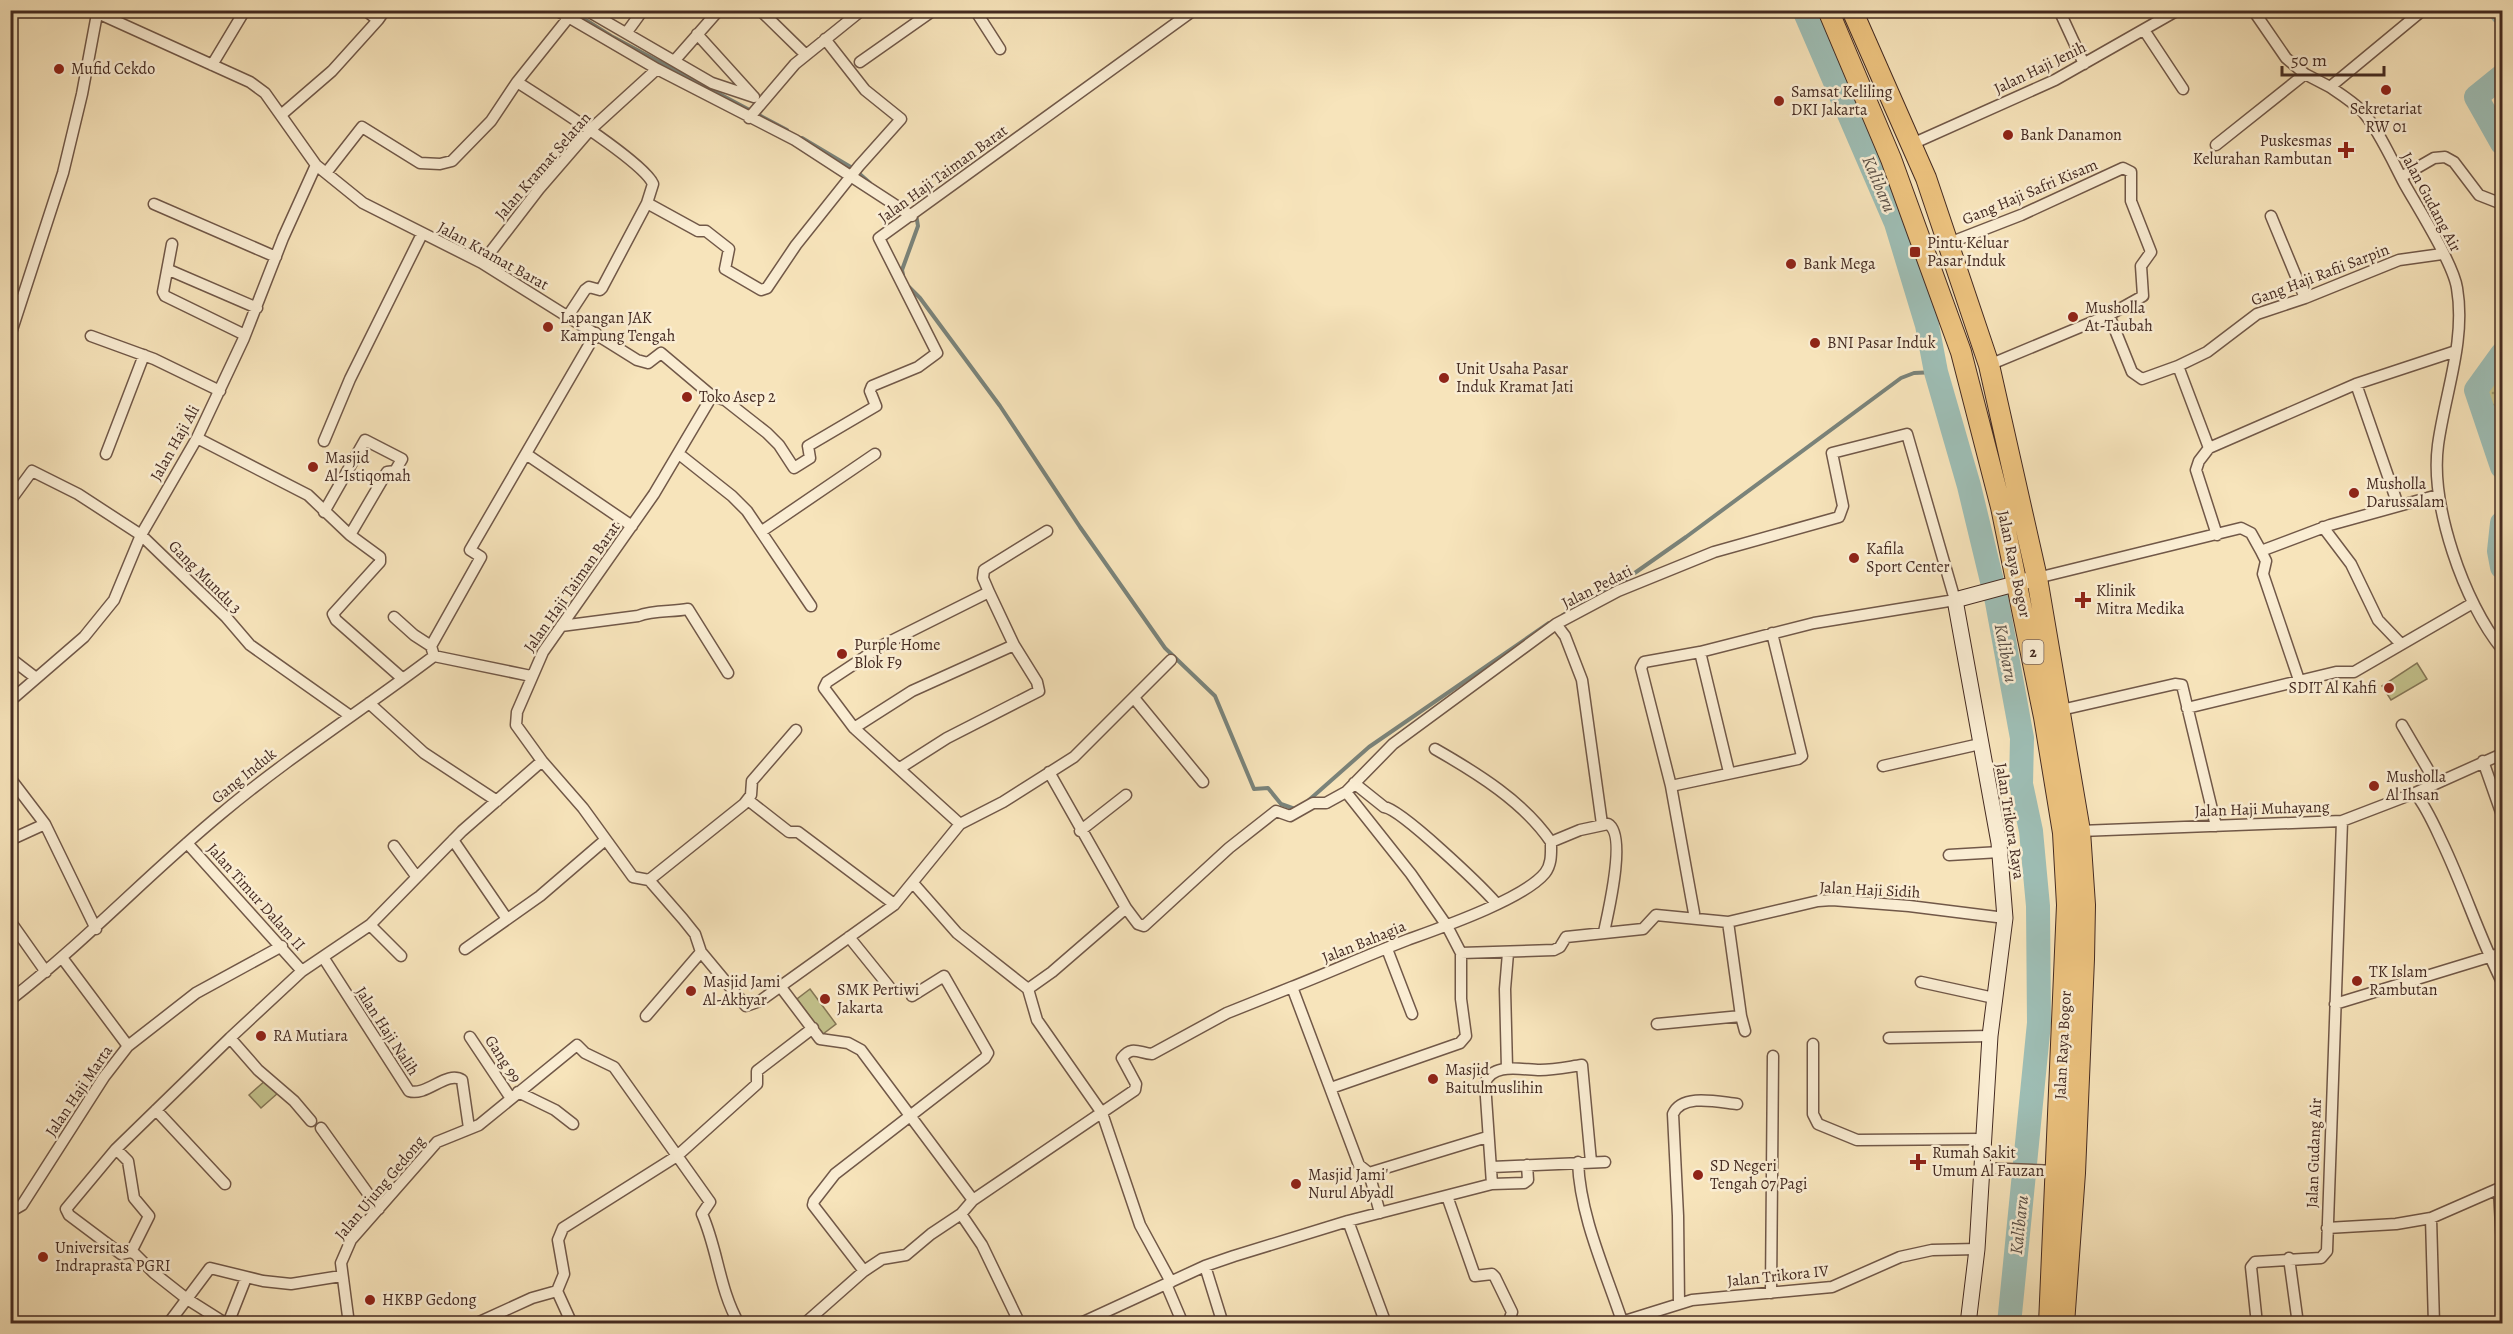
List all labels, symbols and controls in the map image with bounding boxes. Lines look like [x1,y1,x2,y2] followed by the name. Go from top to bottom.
[1990,36,2090,100] street label: Jalan Haji Jenih
[2282,39,2384,77] scale bar
[2291,48,2327,72] text: 50 m
[71,58,155,80] place label: Mufid Cekdo
[52,62,66,76] marker: Mufid Cekdo
[1791,81,1893,121] place label: Samsat Keliling DKI Jakarta
[2379,83,2393,97] marker: Sekretariat RW 01
[1772,94,1786,108] marker: Samsat Keliling DKI Jakarta
[2350,98,2422,138] place label: Sekretariat RW 01
[490,107,596,225] street label: Jalan Kramat Selatan
[874,120,1012,228] street label: Jalan Haji Taiman Barat
[2020,124,2122,146] place label: Bank Danamon
[2001,128,2015,142] marker: Bank Danamon
[2193,130,2332,170] place label: Puskesmas Kelurahan Rambutan
[2337,141,2355,159] marker: Puskesmas Kelurahan Rambutan
[2395,148,2467,256] street label: Jalan Gudang Air
[1856,152,1902,216] water label: Kalibaru
[1959,153,2101,231] street label: Gang Haji Safri Kisam
[433,216,553,296] street label: Jalan Kramat Barat
[1927,232,2009,272] place label: Pintu Keluar Pasar Induk
[2248,238,2392,311] street label: Gang Haji Rafii Sarpin
[1908,245,1922,259] marker: Pintu Keluar Pasar Induk
[1803,253,1876,275] place label: Bank Mega
[1784,257,1798,271] marker: Bank Mega
[2084,297,2153,337] place label: Musholla At-Taubah
[560,307,676,347] place label: Lapangan JAK Kampung Tengah
[2066,310,2080,324] marker: Musholla At-Taubah
[541,320,555,334] marker: Lapangan JAK Kampung Tengah
[1827,332,1936,354] place label: BNI Pasar Induk
[1808,336,1822,350] marker: BNI Pasar Induk
[1456,358,1573,398] place label: Unit Usaha Pasar Induk Kramat Jati
[1437,371,1451,385] marker: Unit Usaha Pasar Induk Kramat Jati
[699,386,776,408] place label: Toko Asep 2
[680,390,694,404] marker: Toko Asep 2
[145,401,205,485] street label: Jalan Haji Ali
[324,447,411,487] place label: Masjid Al-Istiqomah
[306,460,320,474] marker: Masjid Al-Istiqomah
[2366,473,2444,513] place label: Musholla Darussalam
[2347,486,2361,500] marker: Musholla Darussalam
[1992,508,2036,620] street label: Jalan Raya Bogor
[519,517,625,657] street label: Jalan Haji Taiman Barat
[163,535,247,619] street label: Gang Mundu 3
[1866,538,1950,578] place label: Kafila Sport Center
[1847,551,1861,565] marker: Kafila Sport Center
[1558,560,1636,614] street label: Jalan Pedati
[2096,580,2185,620] place label: Klinik Mitra Medika
[2074,591,2092,609] marker: Klinik Mitra Medika
[1989,622,2023,685] water label: Kalibaru
[854,634,940,674] place label: Purple Home Blok F9
[2022,640,2044,664] road number: 2
[835,647,849,661] marker: Purple Home Blok F9
[2289,677,2377,699] place label: SDIT Al Kahfi
[2382,681,2396,695] marker: SDIT Al Kahfi
[207,743,281,809] street label: Gang Induk
[1990,761,2030,881] street label: Jalan Trikora Raya
[2385,766,2447,806] place label: Musholla Al Ihsan
[2367,779,2381,793] marker: Musholla Al Ihsan
[2194,796,2330,822] street label: Jalan Haji Muhayang
[202,838,310,956] street label: Jalan Timur Dalam II
[1819,876,1921,904] street label: Jalan Haji Sidih
[1319,915,1410,969] street label: Jalan Bahagia
[2369,961,2438,1001] place label: TK Islam Rambutan
[702,971,781,1011] place label: Masjid Jami Al-Akhyar
[2350,974,2364,988] marker: TK Islam Rambutan
[837,979,919,1019] place label: SMK Pertiwi Jakarta
[350,982,424,1080] street label: Jalan Haji Nalih
[684,984,698,998] marker: Masjid Jami Al-Akhyar
[2049,990,2077,1100] street label: Jalan Raya Bogor
[818,992,832,1006] marker: SMK Pertiwi Jakarta
[273,1025,348,1047] place label: RA Mutiara
[254,1029,268,1043] marker: RA Mutiara
[479,1031,527,1087] street label: Gang 99
[40,1040,118,1141] street label: Jalan Haji Marta
[1445,1059,1543,1099] place label: Masjid Baitulmuslihin
[1426,1072,1440,1086] marker: Masjid Baitulmuslihin
[2301,1098,2327,1208] street label: Jalan Gudang Air
[330,1131,430,1245] street label: Jalan Ujung Gedong
[1932,1142,2045,1182] place label: Rumah Sakit Umum Al Fauzan
[1909,1153,1927,1171] marker: Rumah Sakit Umum Al Fauzan
[1710,1155,1808,1195] place label: SD Negeri Tengah 07 Pagi
[1308,1164,1394,1204] place label: Masjid Jami' Nurul Abyadl
[1691,1168,1705,1182] marker: SD Negeri Tengah 07 Pagi
[1289,1177,1303,1191] marker: Masjid Jami' Nurul Abyadl
[2004,1194,2034,1256] water label: Kalibaru
[55,1237,171,1277] place label: Universitas Indraprasta PGRI
[36,1250,50,1264] marker: Universitas Indraprasta PGRI
[1726,1260,1830,1292] street label: Jalan Trikora IV
[382,1289,477,1311] place label: HKBP Gedong
[363,1293,377,1307] marker: HKBP Gedong

